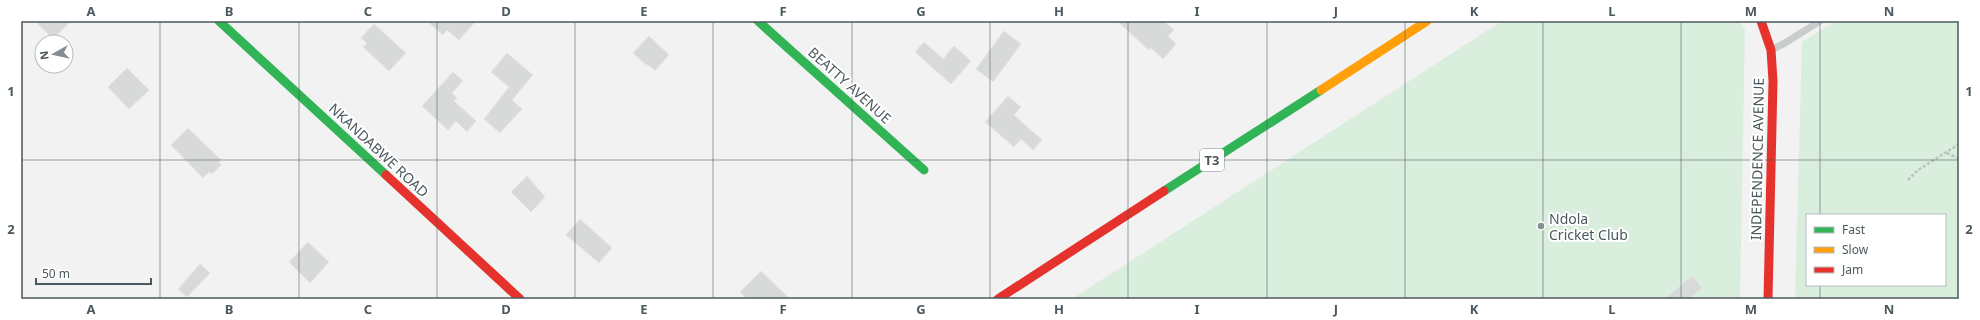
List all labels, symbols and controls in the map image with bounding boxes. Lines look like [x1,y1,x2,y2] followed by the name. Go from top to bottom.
[87,2,96,20] text: A
[225,2,233,20] text: B
[364,2,372,20] text: C
[501,2,511,20] text: D
[640,2,648,20] text: E
[779,2,787,20] text: F
[916,2,926,20] text: G
[1054,2,1064,20] text: H
[1194,2,1200,20] text: I
[1333,2,1338,20] text: J
[1470,2,1479,20] text: K
[1608,2,1616,20] text: L
[1745,2,1757,20] text: M
[1884,2,1894,20] text: N
[34,34,74,74] north arrow
[804,43,896,127] street label: BEATTY AVENUE
[36,50,52,61] text: N
[1746,78,1768,240] street label: INDEPENDENCE AVENUE
[7,82,15,100] text: 1
[1965,82,1973,100] text: 1
[325,99,433,201] street label: NKANDABWE ROAD
[1200,149,1224,171] road number: T3
[1549,209,1628,244] place label: Ndola Cricket Club
[1806,214,1946,286] legend
[7,220,15,238] text: 2
[1965,220,1973,238] text: 2
[1536,221,1546,231] marker: Ndola Cricket Club
[1842,221,1866,238] text: Fast
[1842,241,1869,258] text: Slow
[36,260,151,286] scale bar
[1841,261,1863,278] text: Jam
[42,265,70,282] text: 50 m
[87,300,96,318] text: A
[225,300,233,318] text: B
[364,300,372,318] text: C
[501,300,511,318] text: D
[640,300,648,318] text: E
[779,300,787,318] text: F
[916,300,926,318] text: G
[1054,300,1064,318] text: H
[1194,300,1200,318] text: I
[1333,300,1338,318] text: J
[1470,300,1479,318] text: K
[1608,300,1616,318] text: L
[1745,300,1757,318] text: M
[1884,300,1894,318] text: N

